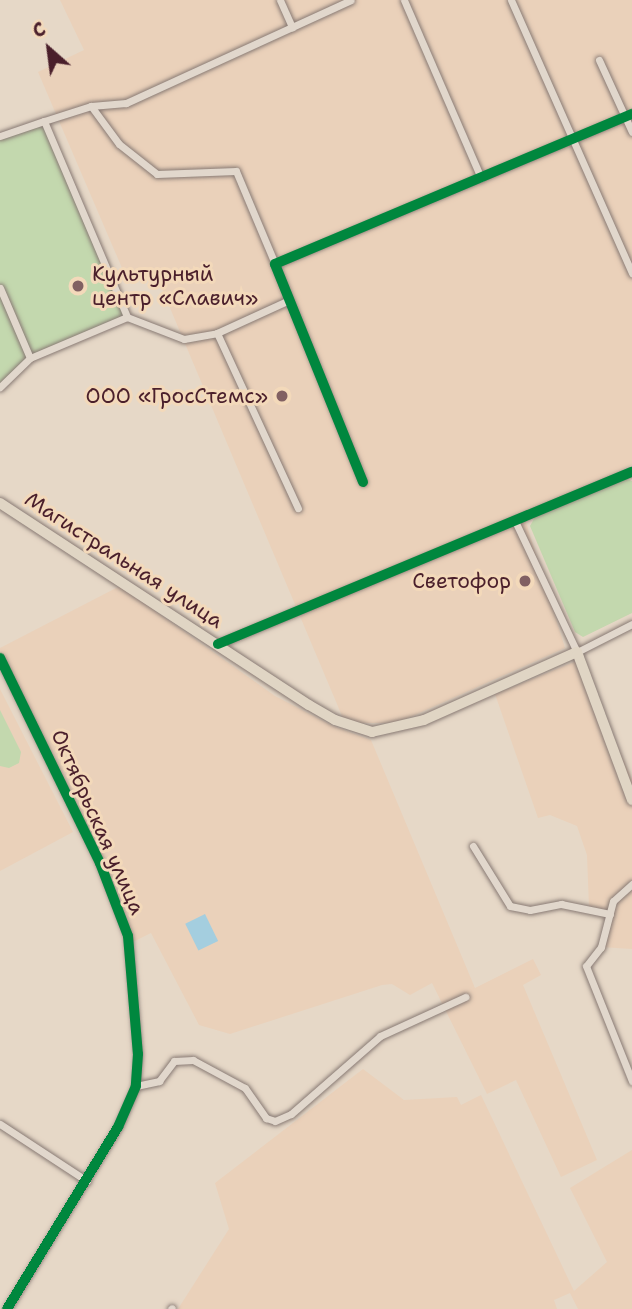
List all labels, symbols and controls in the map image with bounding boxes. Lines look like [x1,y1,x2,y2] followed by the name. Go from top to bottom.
[14,14,84,84] north arrow
[28,16,50,44] text: С
[92,261,258,311] place label: Культурный центр «Славич»
[70,278,86,294] marker: Культурный центр «Славич»
[86,383,268,409] place label: ООО «ГросСтемс»
[274,388,290,404] marker: ООО «ГросСтемс»
[20,486,228,634] street label: Магистральная улица
[412,568,511,594] place label: Светофор
[517,573,533,589] marker: Светофор
[46,726,150,918] street label: Октябрьская улица

